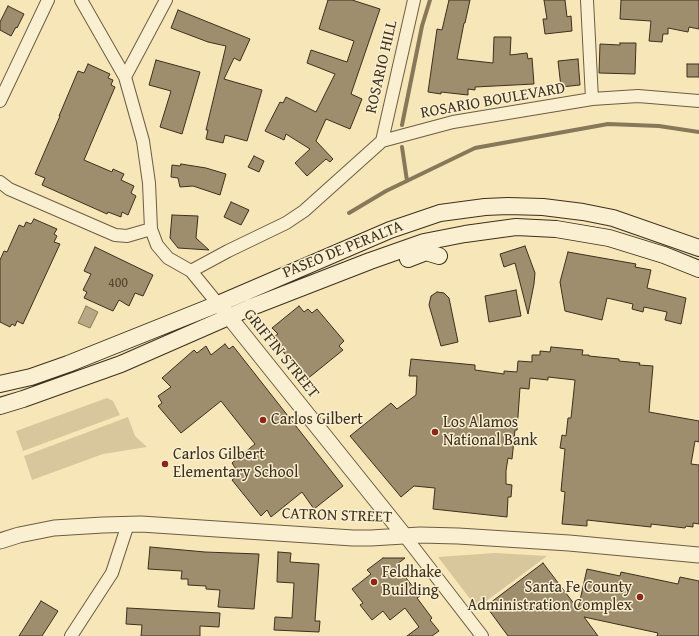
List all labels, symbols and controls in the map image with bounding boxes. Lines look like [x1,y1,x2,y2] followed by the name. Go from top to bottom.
[362,19,402,115] street label: ROSARIO HILL
[419,79,567,123] street label: ROSARIO BOULEVARD
[280,217,406,283] street label: PASEO DE PERALTA
[108,275,128,291] house number: 400
[239,306,323,402] street label: GRIFFIN STREET
[271,410,363,430] place label: Carlos Gilbert
[443,413,538,451] place label: Los Alamos National Bank
[258,415,268,425] marker: Carlos Gilbert
[430,427,440,437] marker: Los Alamos National Bank
[173,445,298,483] place label: Carlos Gilbert Elementary School
[160,459,170,469] marker: Carlos Gilbert Elementary School
[282,504,392,528] street label: CATRON STREET
[382,563,442,601] place label: Feldhake Building
[369,577,379,587] marker: Feldhake Building
[467,578,632,616] place label: Santa Fe County Administration Complex
[635,592,645,602] marker: Santa Fe County Administration Complex

